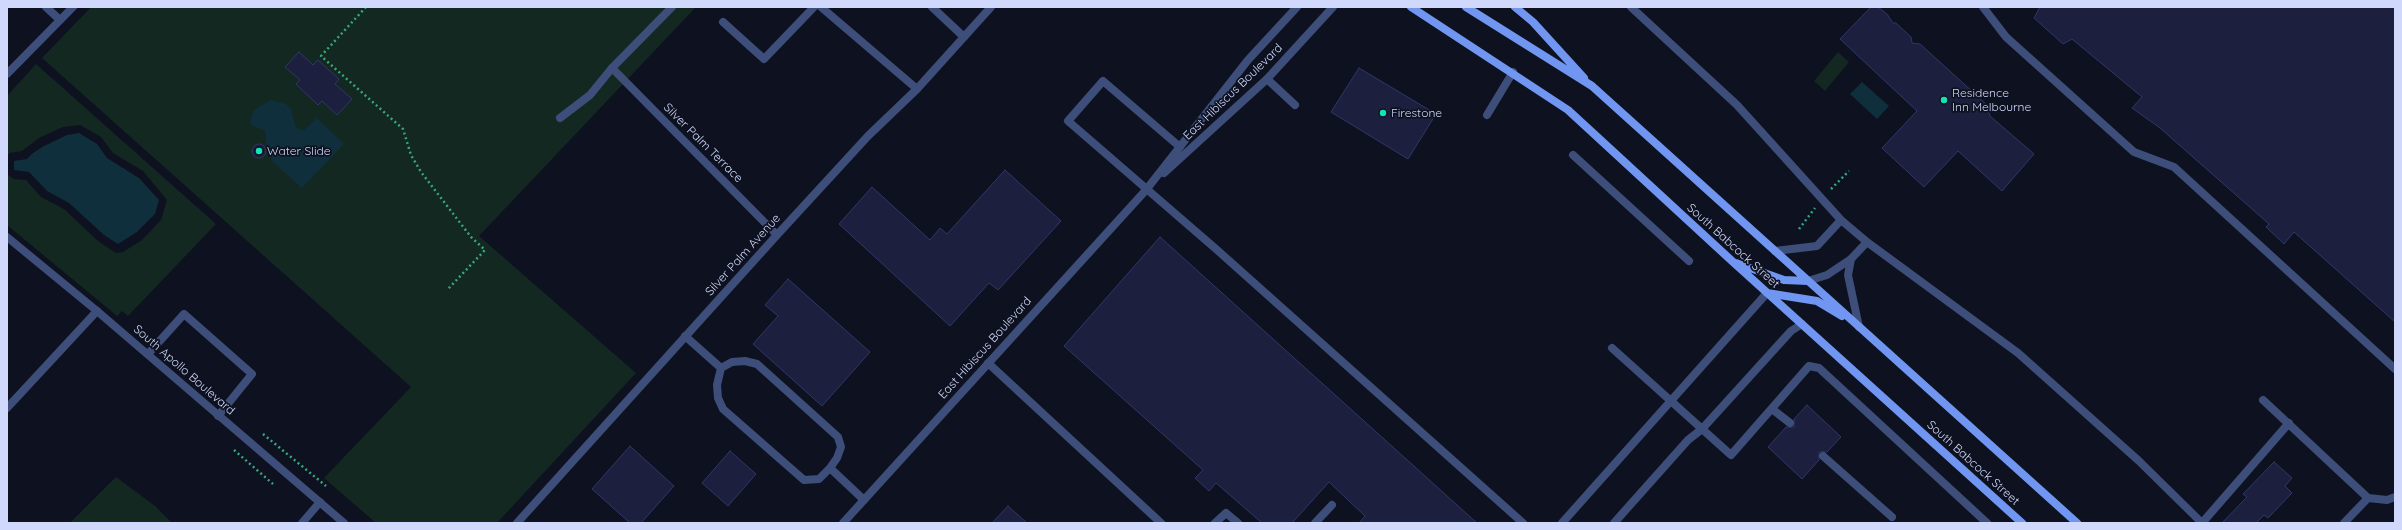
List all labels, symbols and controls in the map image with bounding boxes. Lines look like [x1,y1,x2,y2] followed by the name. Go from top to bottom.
[1180,41,1286,143] street label: East Hibiscus Boulevard
[1952,86,2031,114] place label: Residence Inn Melbourne
[1939,95,1949,105] marker: Residence Inn Melbourne
[660,100,746,186] street label: Silver Palm Terrace
[1391,106,1442,120] place label: Firestone
[1378,108,1388,118] marker: Firestone
[267,144,331,158] place label: Water Slide
[254,146,264,156] marker: Water Slide
[1684,201,1782,291] street label: South Babcock Street
[702,211,784,299] street label: Silver Palm Avenue
[935,294,1035,402] street label: East Hibiscus Boulevard
[130,322,238,418] street label: South Apollo Boulevard
[1924,418,2022,508] street label: South Babcock Street

